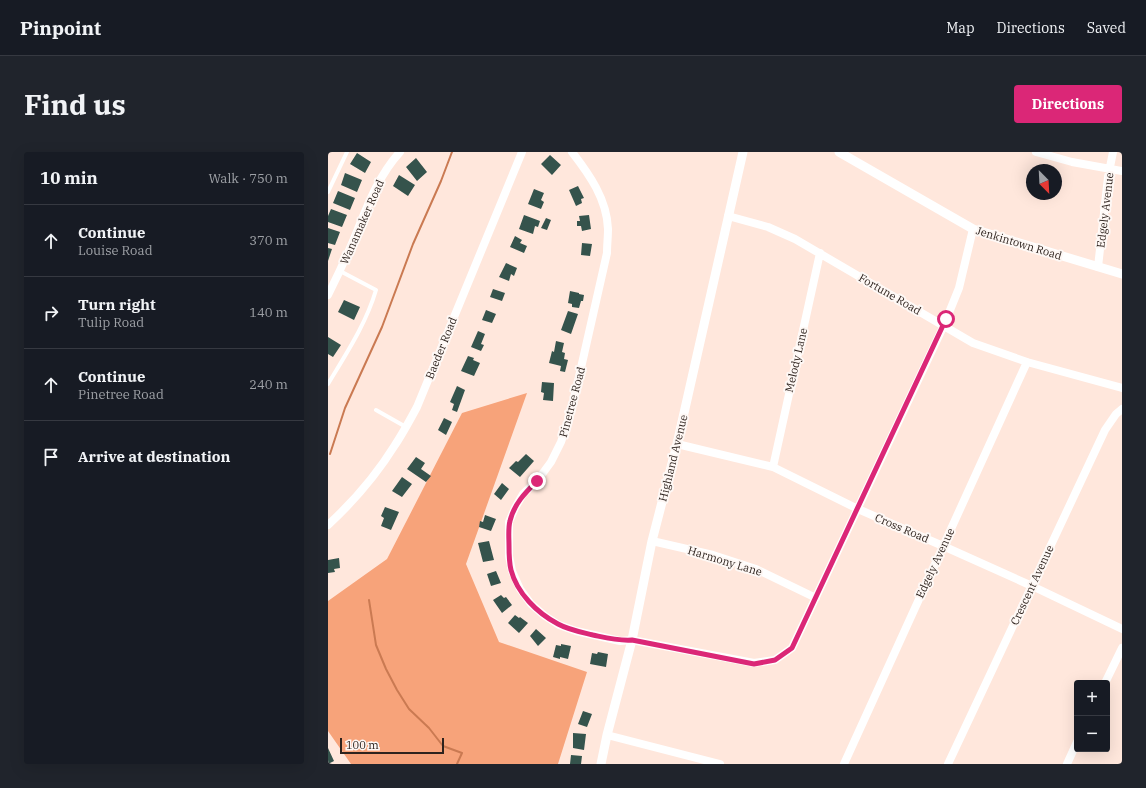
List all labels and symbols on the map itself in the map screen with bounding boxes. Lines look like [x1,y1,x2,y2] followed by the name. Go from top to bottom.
[1026,164,1062,200] north arrow
[1093,171,1117,248] street label: Edgely Avenue
[337,177,387,267] street label: Wanamaker Road
[974,223,1064,263] street label: Jenkintown Road
[856,270,924,318] street label: Fortune Road
[937,310,955,328] route start
[422,315,460,381] street label: Baeder Road
[782,326,810,394] street label: Melody Lane
[556,365,588,439] street label: Pinetree Road
[655,413,691,503] street label: Highland Avenue
[528,472,546,490] route end
[873,510,931,546] street label: Cross Road
[913,526,957,600] street label: Edgely Avenue
[686,543,764,579] street label: Harmony Lane
[1007,543,1057,627] street label: Crescent Avenue
[340,736,444,755] scale bar

